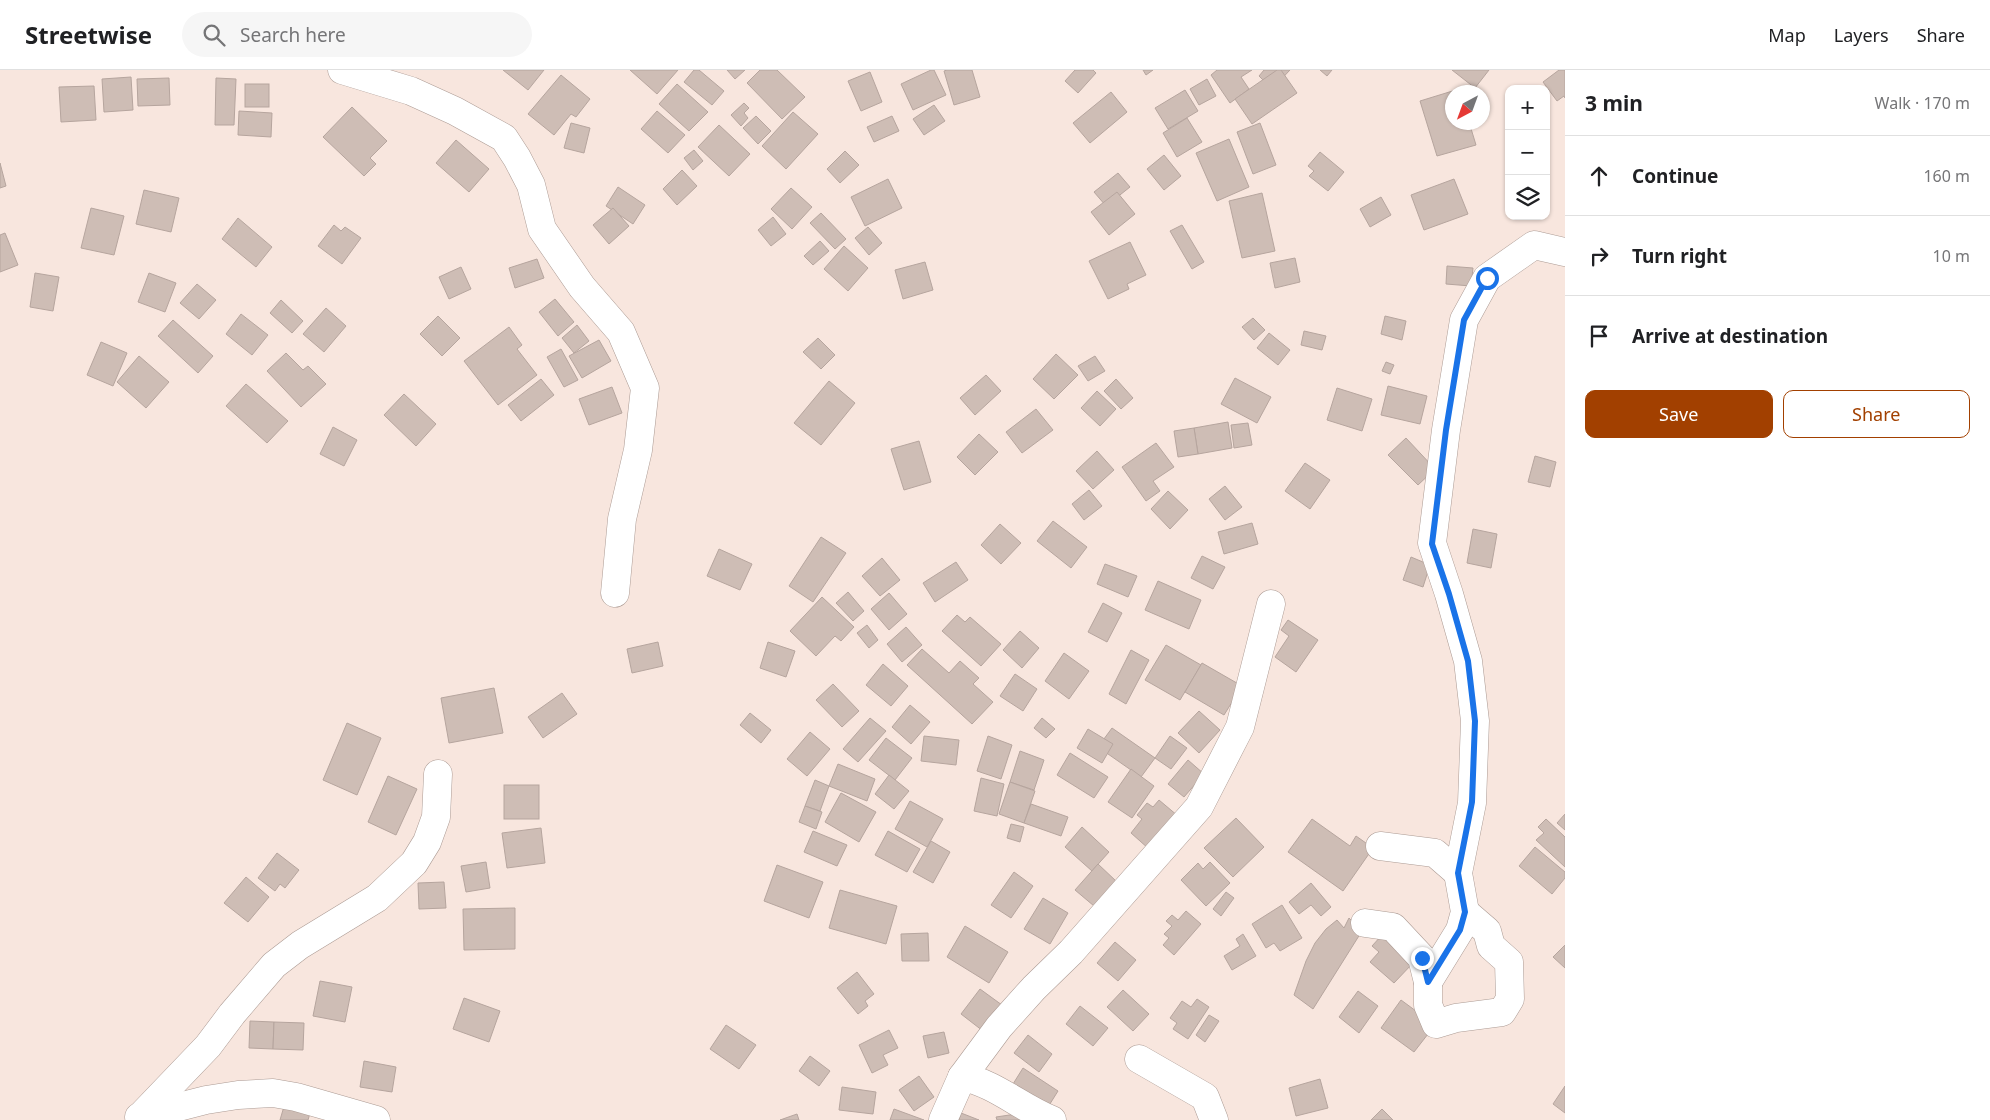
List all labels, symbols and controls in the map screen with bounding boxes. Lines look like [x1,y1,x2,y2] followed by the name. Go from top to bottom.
[182,12,532,57] search box
[25,18,152,51] text: Streetwise
[200,21,228,49] icon: search
[240,22,346,48] text: Search here
[1768,23,1806,47] text: Map
[1834,23,1889,47] text: Layers
[1917,23,1965,47] text: Share
[1445,85,1490,130] north arrow
[1505,85,1550,220] map controls
[1505,85,1550,130] button: +
[1585,89,1643,117] text: 3 min
[1875,92,1970,114] text: Walk · 170 m
[1505,130,1550,175] button: −
[1585,162,1613,190] icon: ahead
[1632,163,1718,189] text: Continue
[1923,165,1970,187] text: 160 m
[1505,175,1550,220] button: layers
[1585,242,1613,270] icon: right
[1632,243,1727,269] text: Turn right
[1933,245,1970,267] text: 10 m
[1476,267,1499,290] route start
[1585,322,1613,350] icon: arrive
[1632,323,1828,349] text: Arrive at destination
[1585,390,1773,438] button: Save
[1783,390,1970,438] button: Share
[1411,947,1434,970] route end

